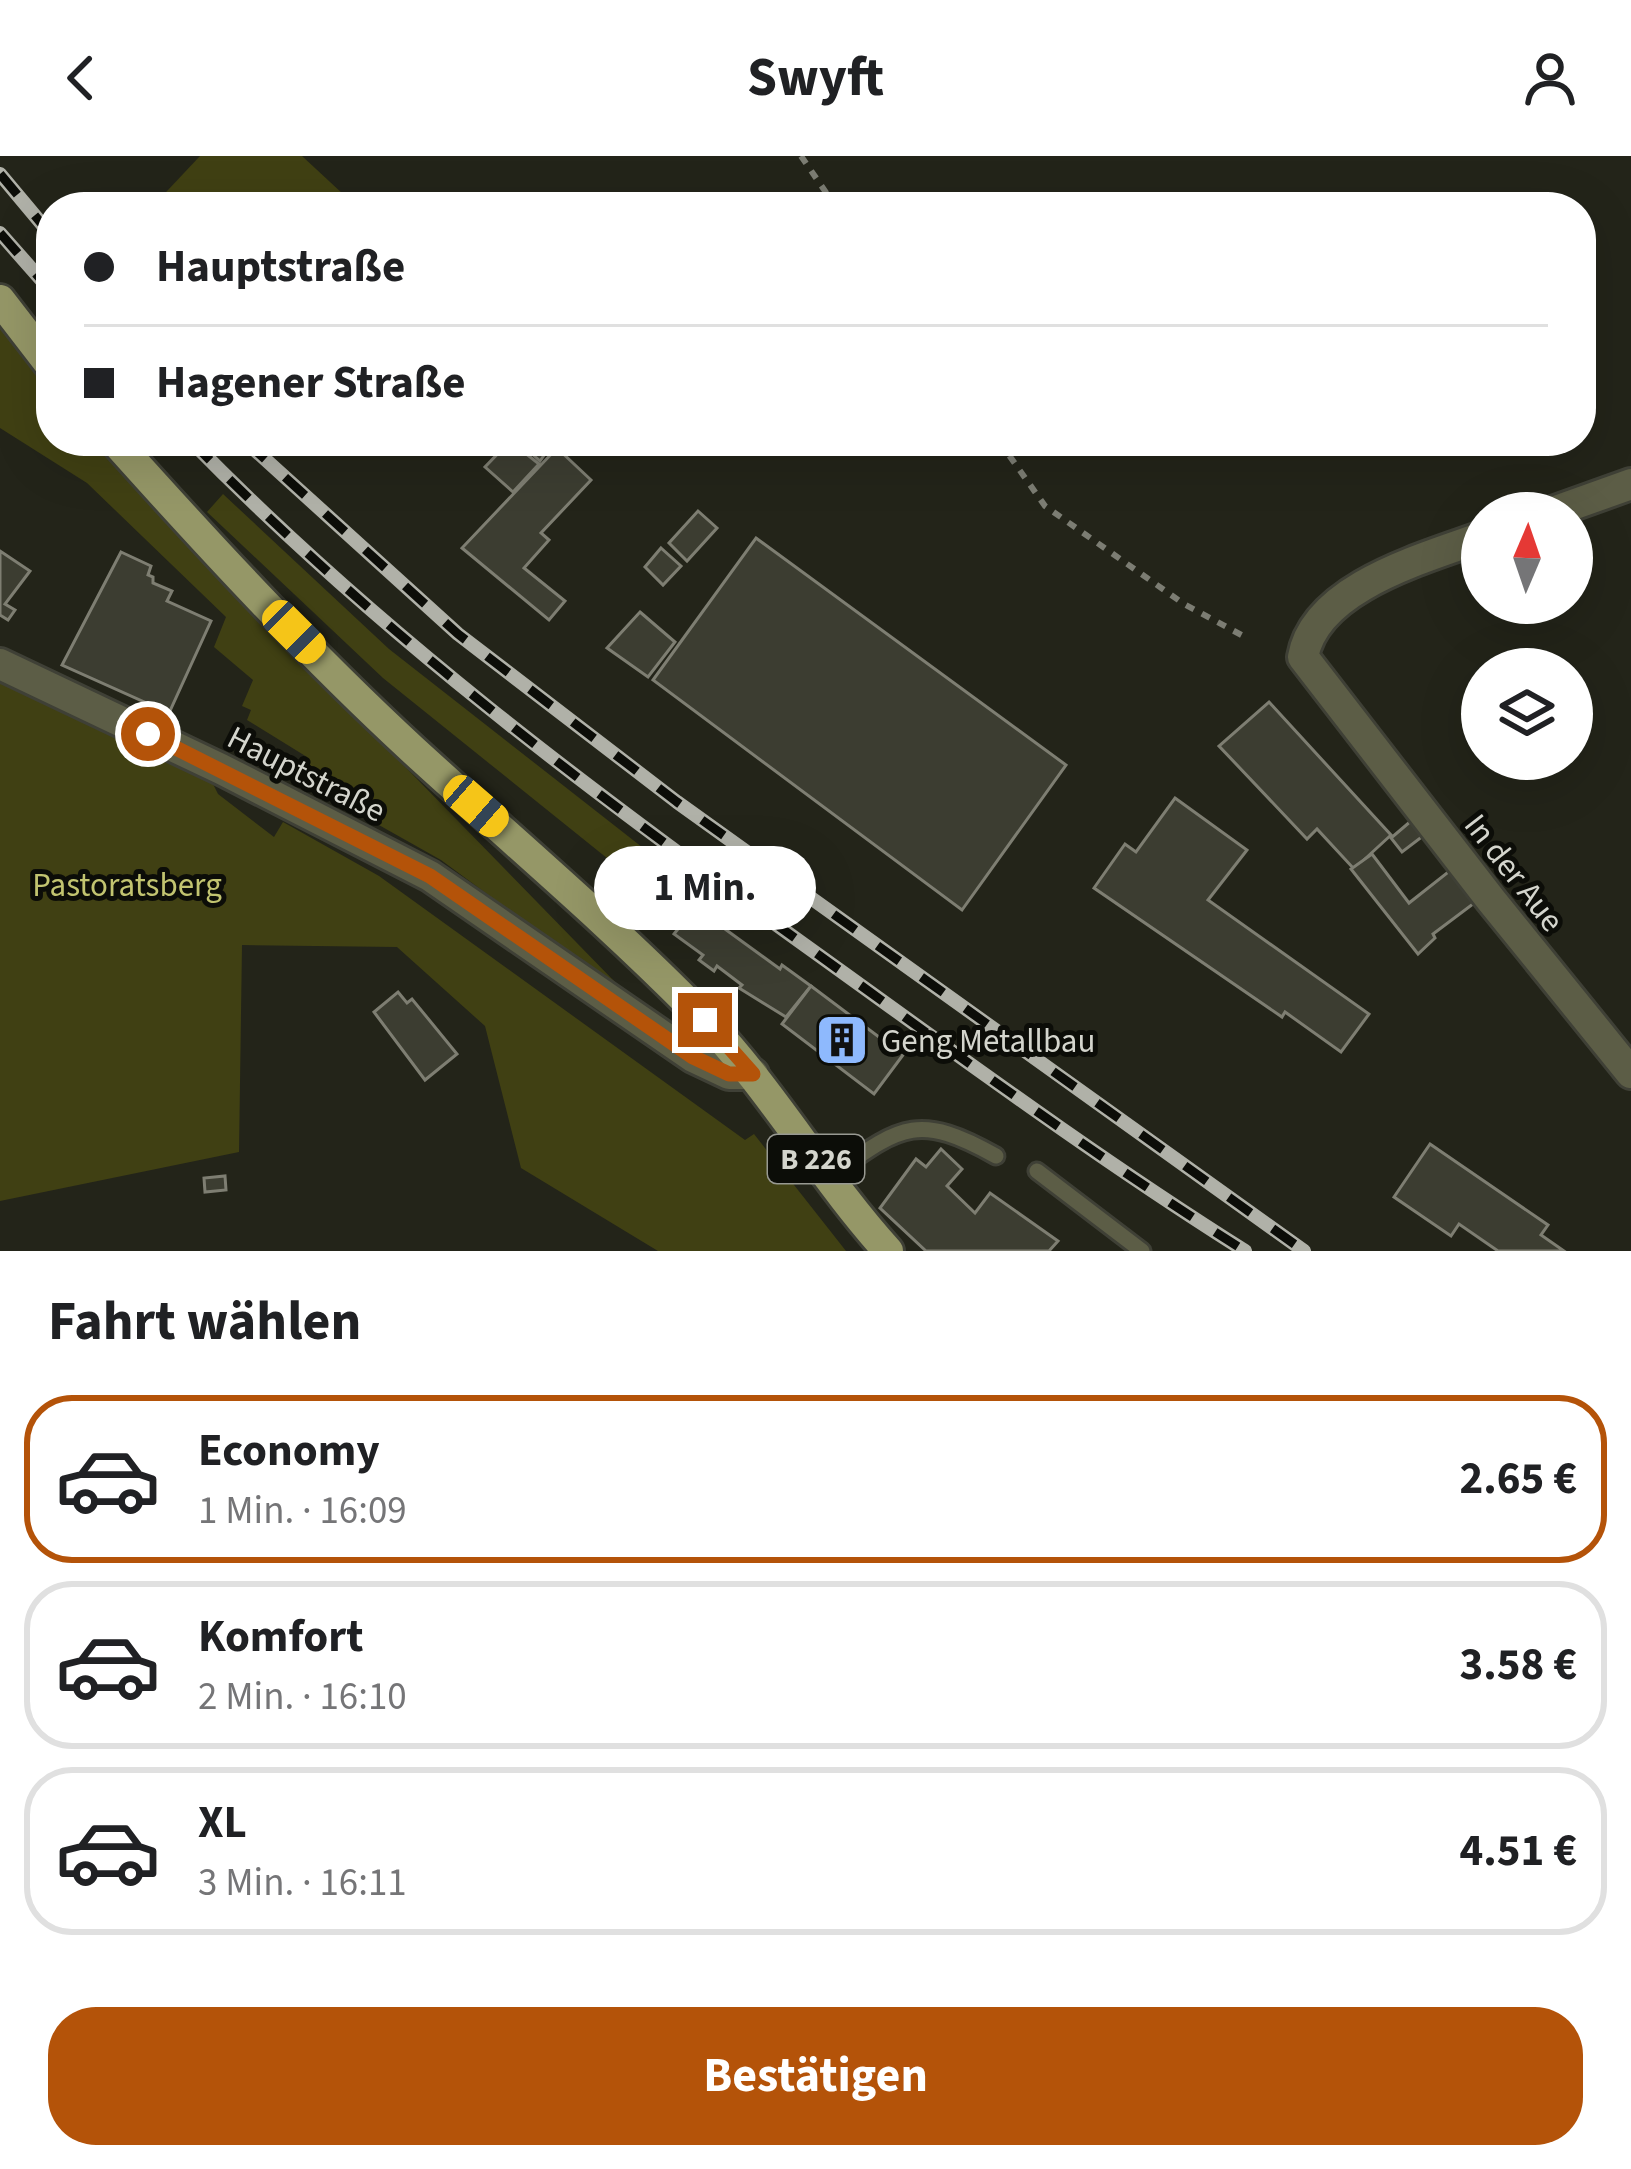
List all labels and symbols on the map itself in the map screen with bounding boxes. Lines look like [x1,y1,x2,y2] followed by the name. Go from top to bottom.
[1461,492,1593,624] north arrow
[256,594,332,670] car
[121,707,175,761] route start
[219,714,393,834] street label: Hauptstraße
[437,769,515,843] car
[1453,804,1575,942] street label: In der Aue
[594,846,816,930] callout: 1 Min.
[32,862,222,909] park label: Pastoratsberg
[678,993,732,1047] route end
[814,1012,870,1068] building icon: Geng Metallbau
[881,1018,1095,1065] place label: Geng Metallbau
[768,1135,864,1183] road number: B 226

